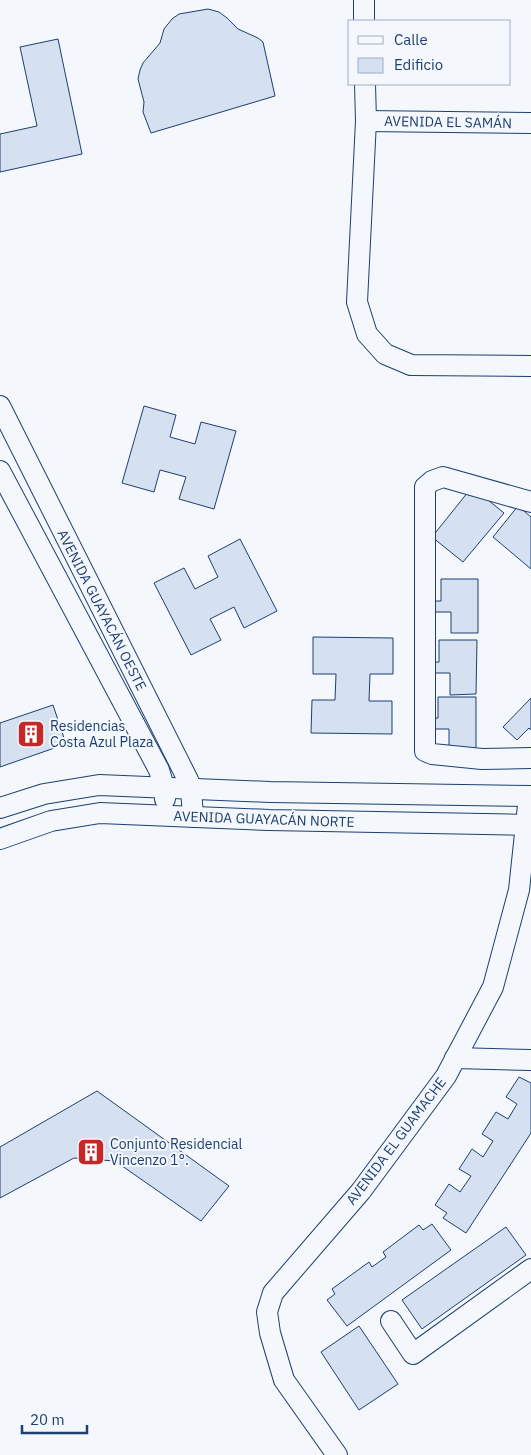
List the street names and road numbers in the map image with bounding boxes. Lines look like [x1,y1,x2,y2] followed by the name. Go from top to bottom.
[384,111,512,132] street label: AVENIDA EL SAMÁN
[53,526,151,694] street label: AVENIDA GUAYACÁN OESTE
[173,806,355,831] street label: AVENIDA GUAYACÁN NORTE
[342,1073,450,1209] street label: AVENIDA EL GUAMACHE

